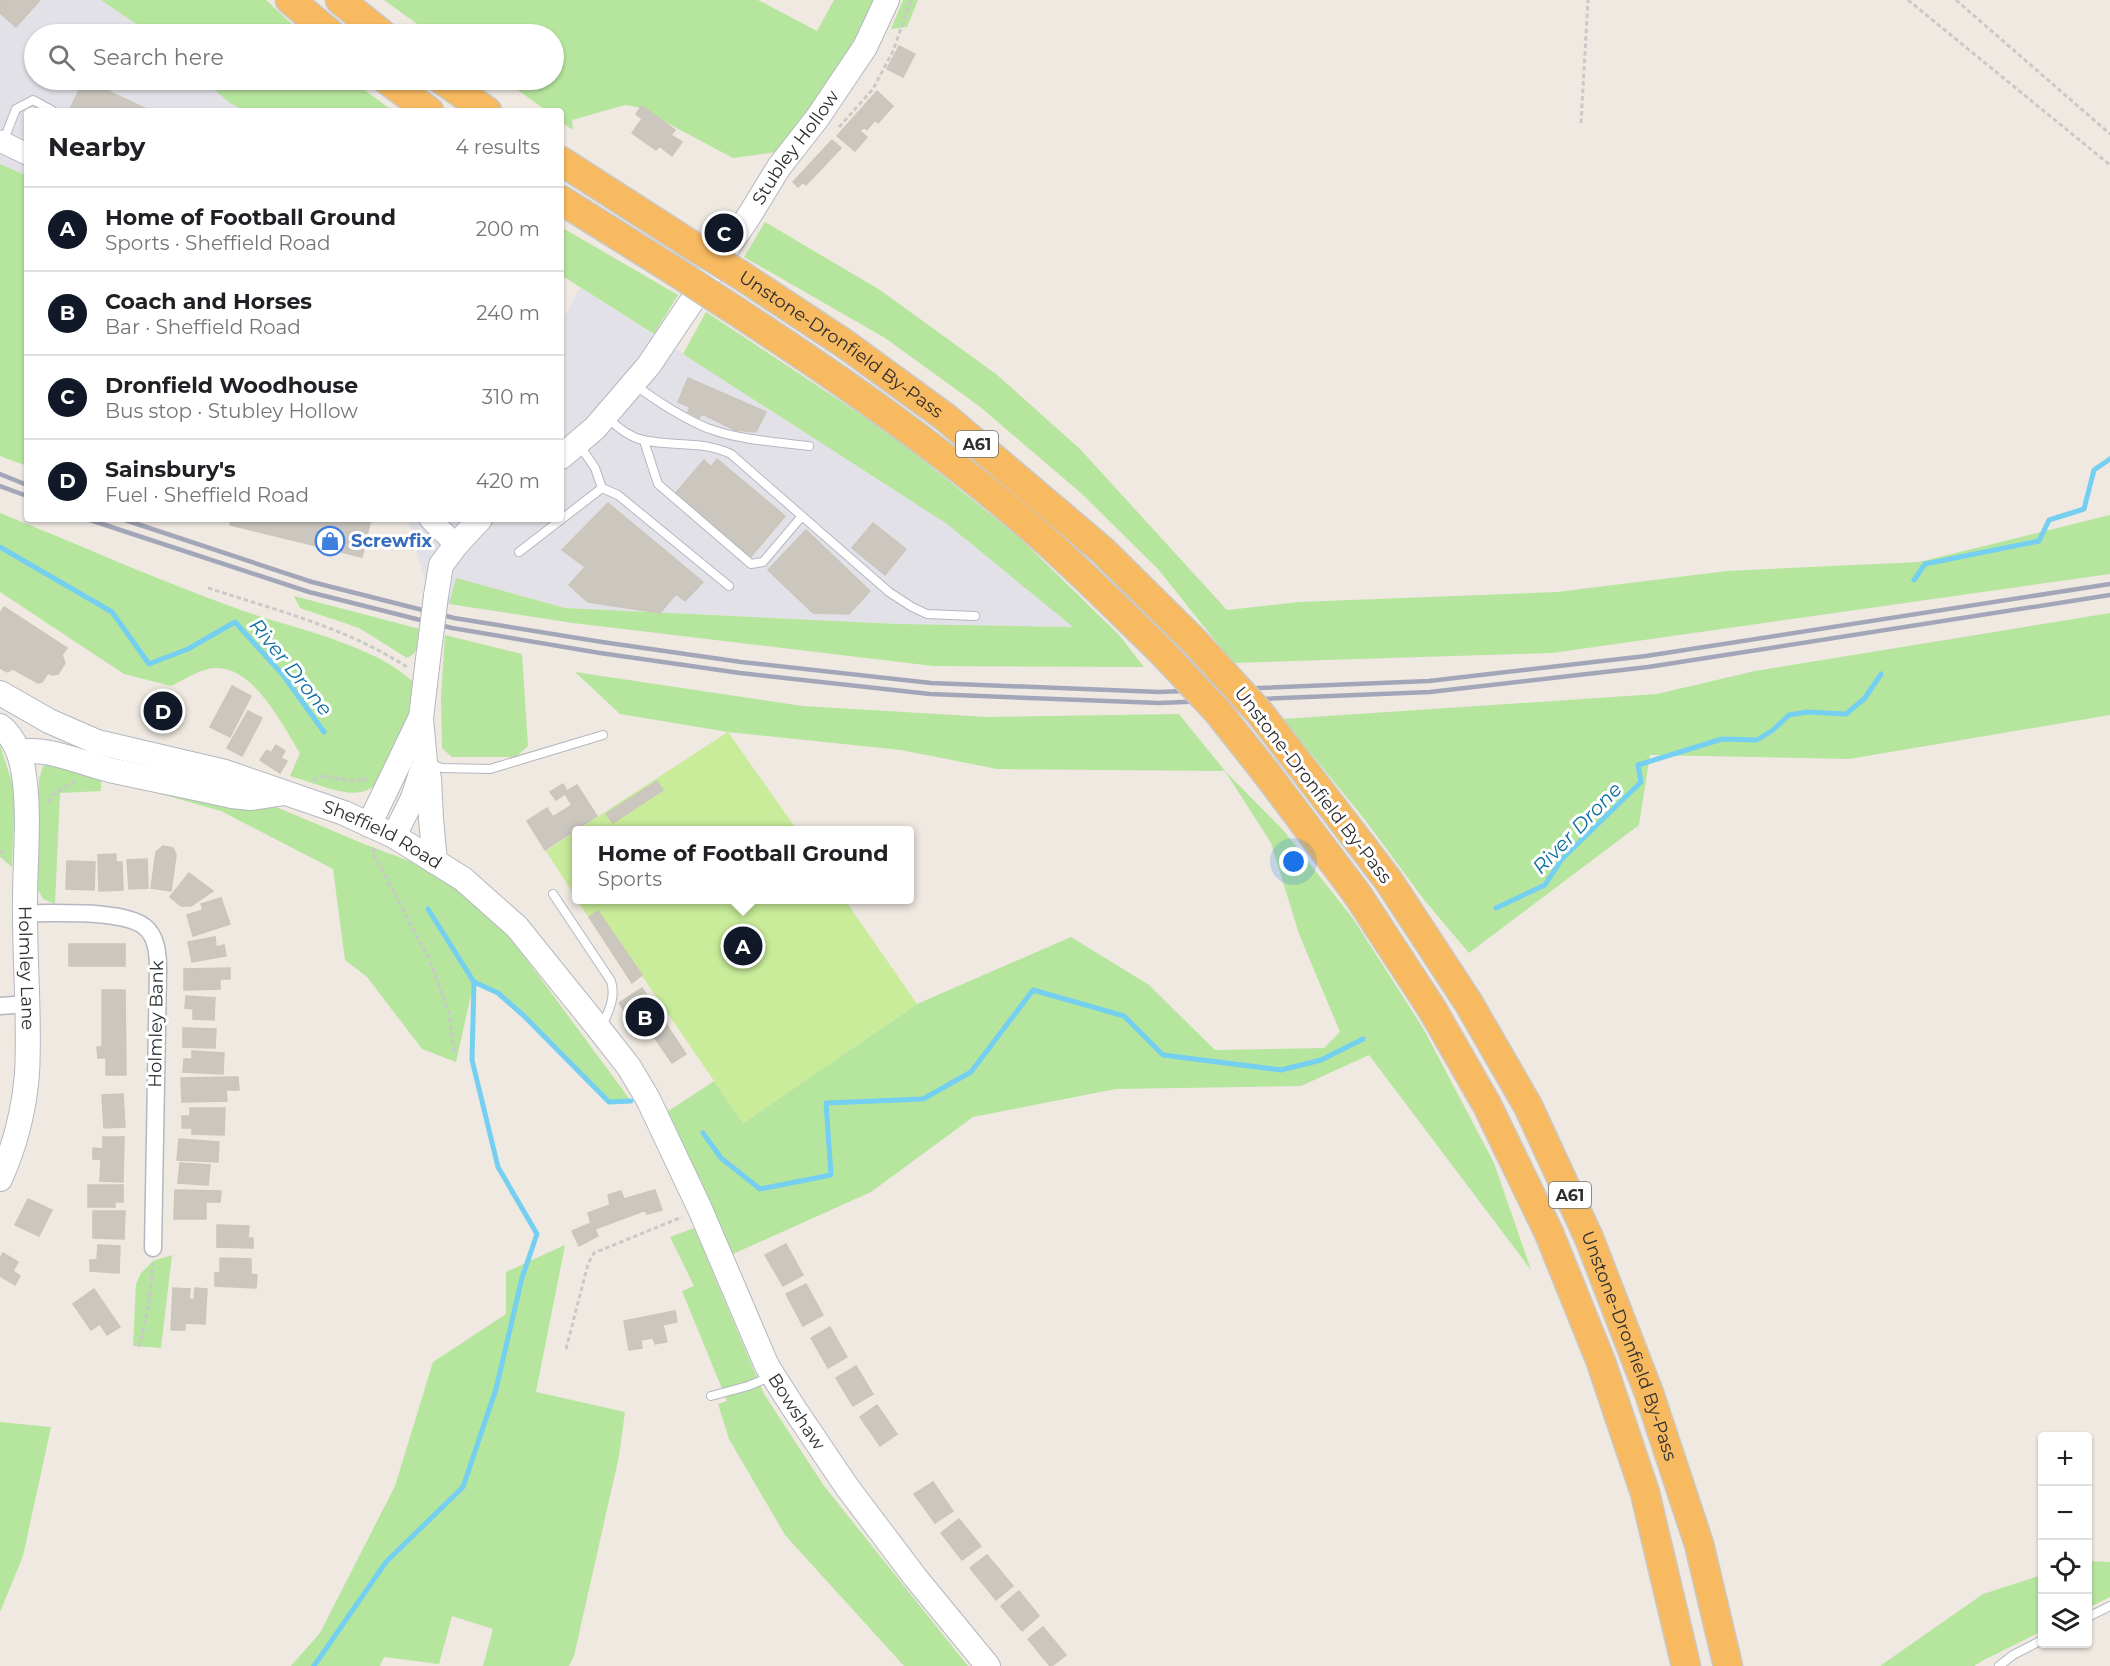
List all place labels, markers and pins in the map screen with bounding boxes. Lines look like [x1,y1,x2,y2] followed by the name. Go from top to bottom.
[704,210,744,256] pin: C
[314,525,346,557] shop icon: Screwfix
[351,530,432,552] place label: Screwfix
[144,688,182,734] pin: D
[724,924,762,968] pin: A
[626,994,664,1040] pin: B

